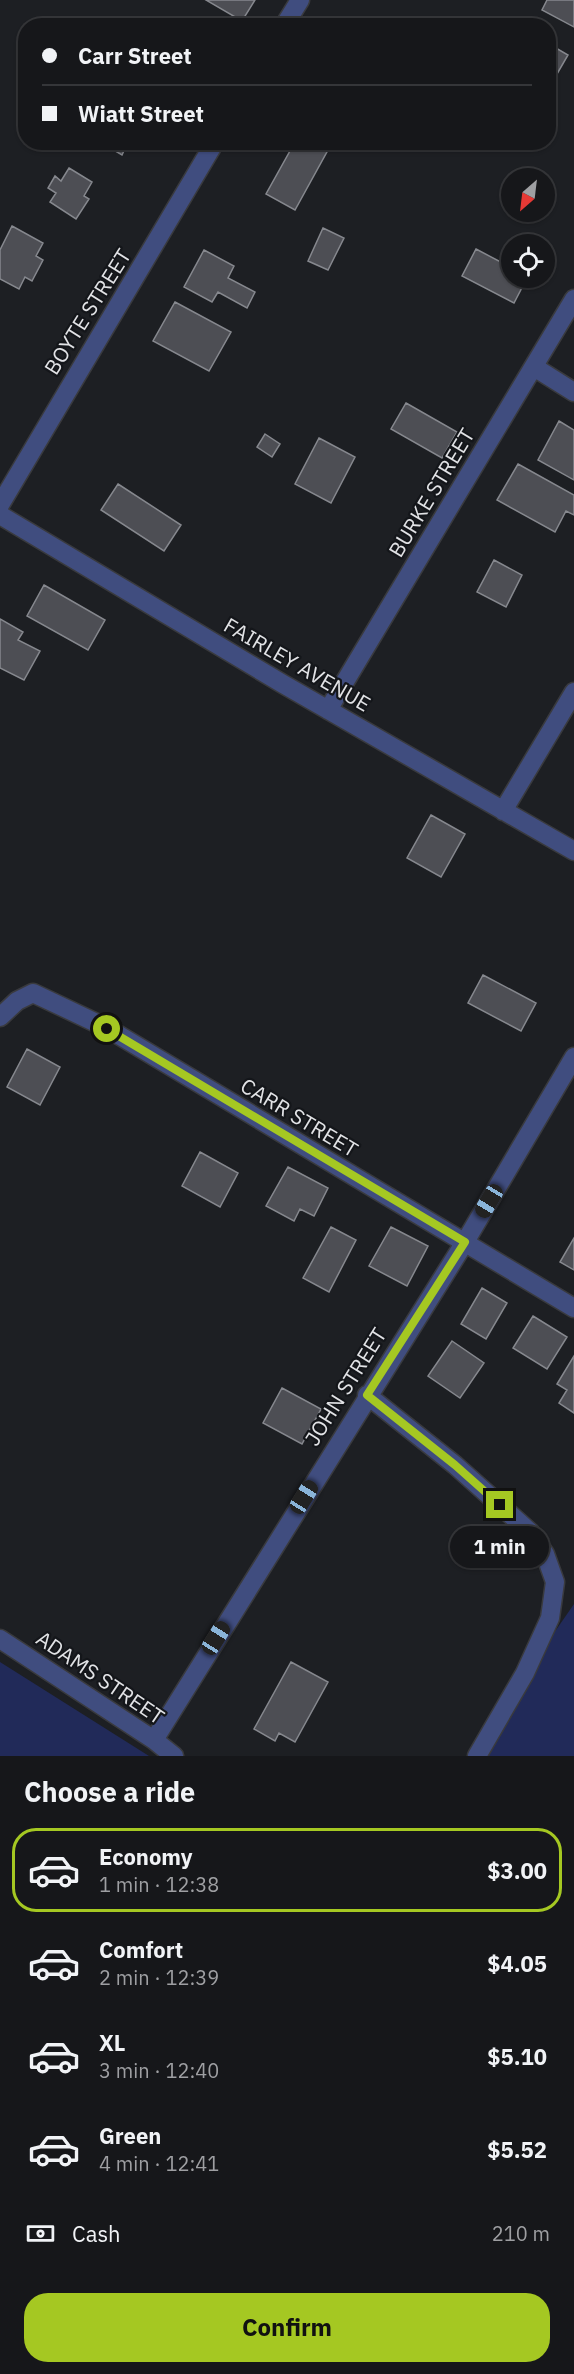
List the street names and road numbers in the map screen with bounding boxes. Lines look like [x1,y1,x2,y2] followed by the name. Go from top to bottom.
[37,243,137,380] street label: BOYTE STREET
[382,423,481,562] street label: BURKE STREET
[219,611,376,717] street label: FAIRLEY AVENUE
[236,1071,363,1163] street label: CARR STREET
[298,1322,393,1451] street label: JOHN STREET
[31,1624,170,1730] street label: ADAMS STREET

